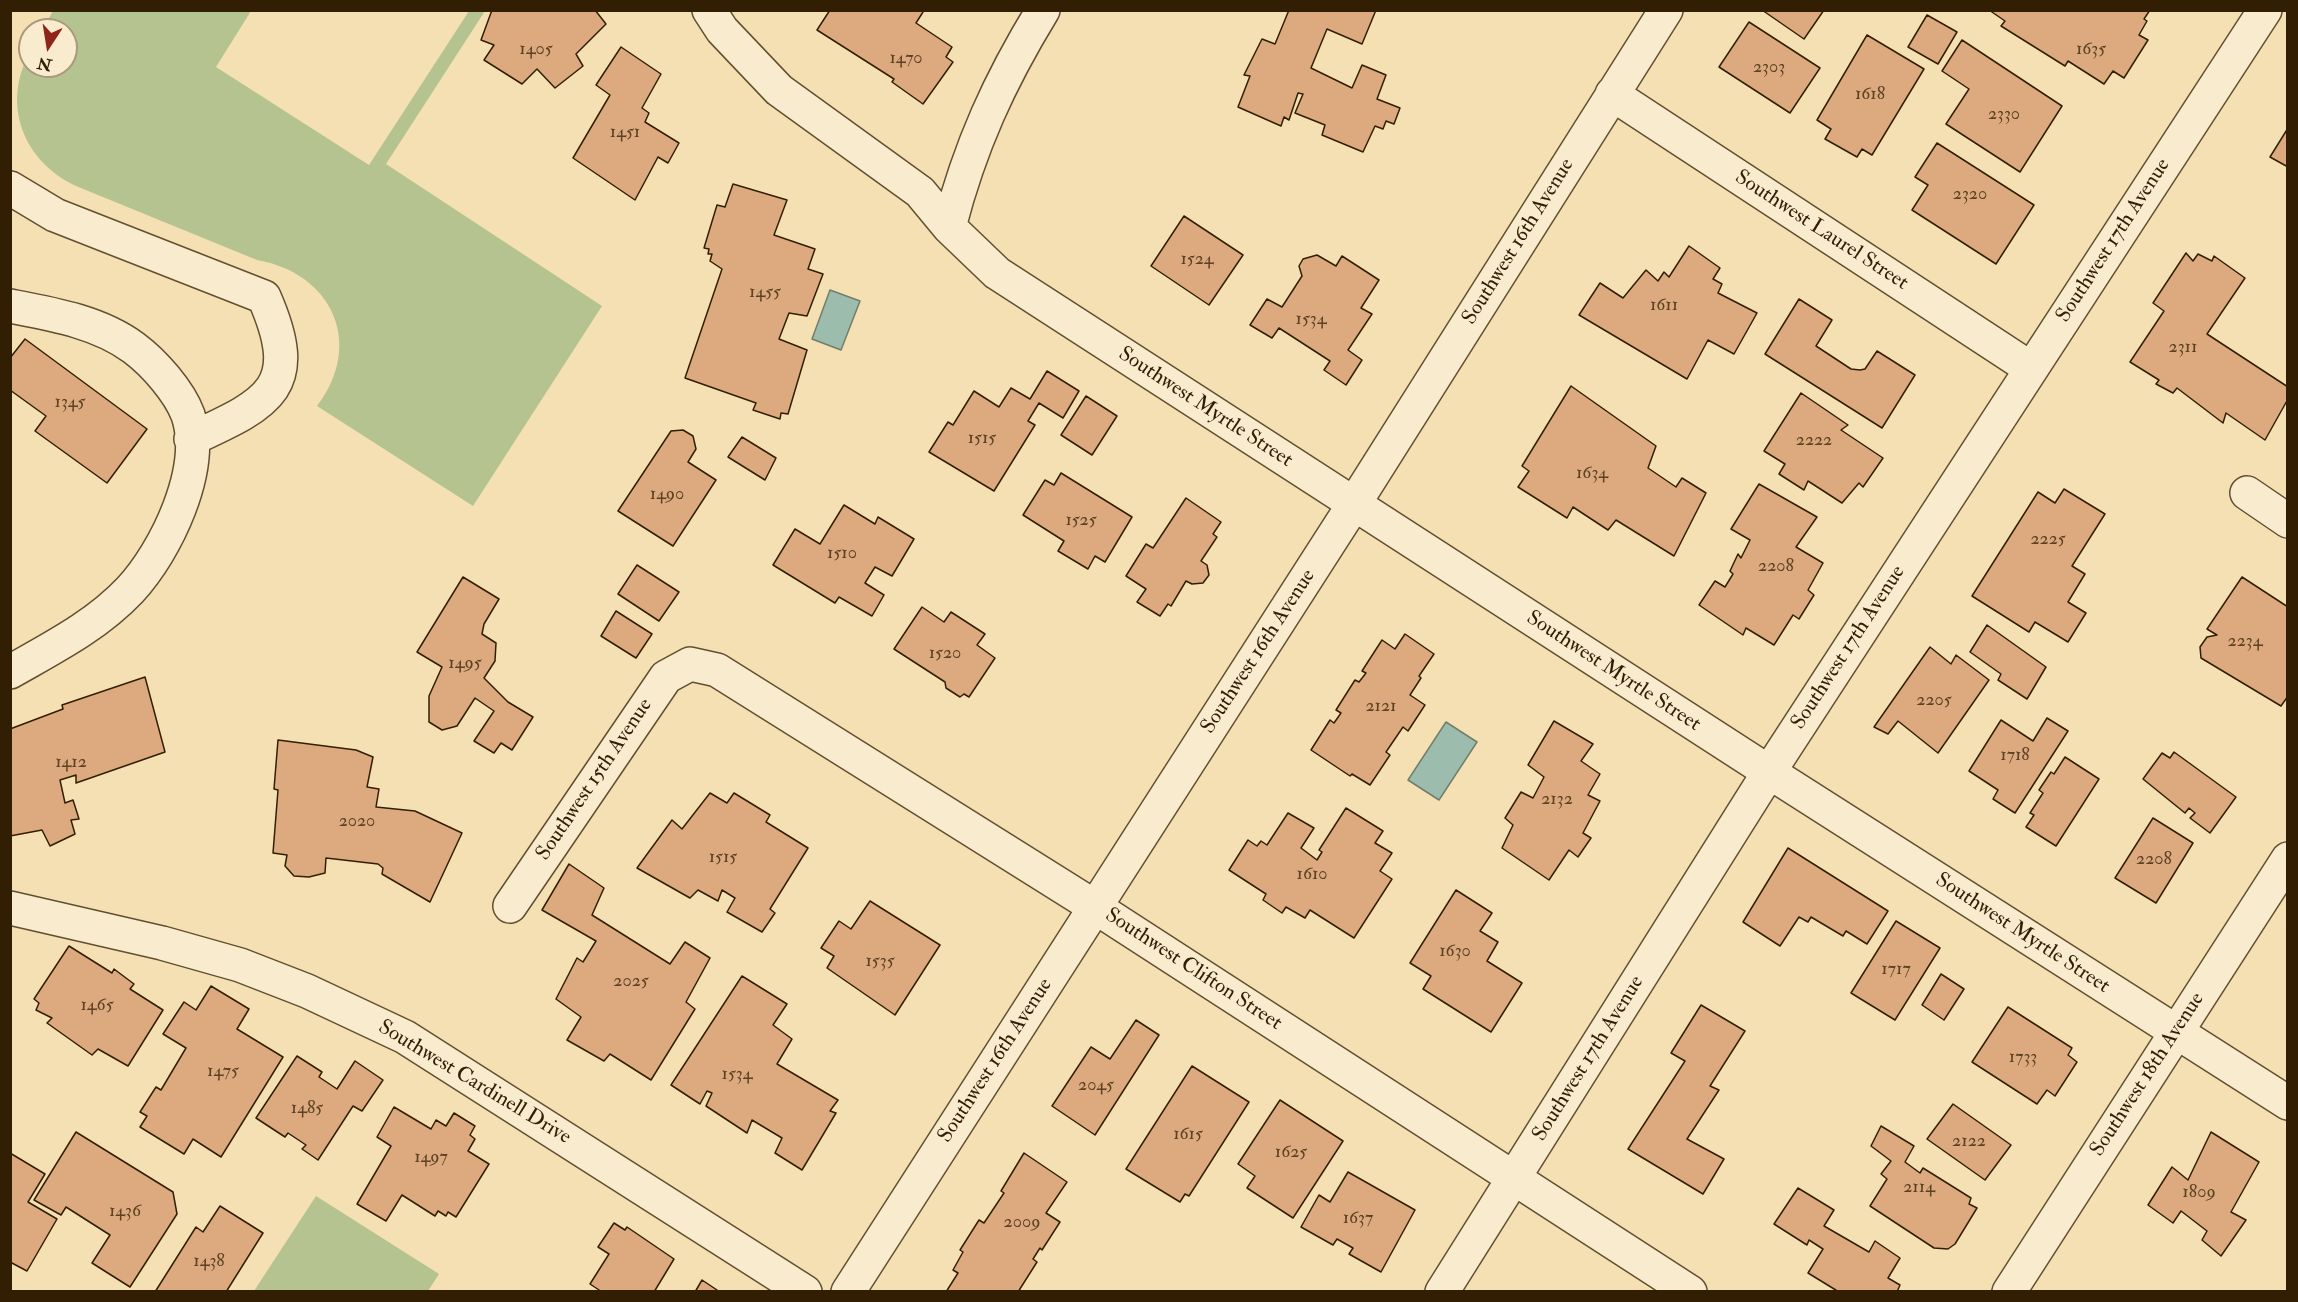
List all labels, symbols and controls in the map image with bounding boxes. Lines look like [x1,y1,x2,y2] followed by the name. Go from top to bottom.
[18,18,78,78] north arrow
[519,39,553,61] house number: 1405
[2076,39,2106,61] house number: 1635
[889,48,923,70] house number: 1470
[36,52,54,75] text: N
[1753,57,1785,79] house number: 2303
[1855,84,1885,106] house number: 1618
[1988,104,2020,126] house number: 2330
[610,122,640,144] house number: 1451
[1458,154,1580,330] street label: Southwest 16th Avenue
[2052,154,2176,328] street label: Southwest 17th Avenue
[1729,165,1913,297] street label: Southwest Laurel Street
[1953,184,1987,206] house number: 2320
[1180,249,1214,271] house number: 1524
[749,282,781,304] house number: 1455
[1650,295,1678,317] house number: 1611
[1296,309,1326,331] house number: 1534
[2169,337,2197,359] house number: 2311
[1113,342,1297,474] street label: Southwest Myrtle Street
[55,392,85,414] house number: 1345
[968,428,996,450] house number: 1515
[1796,430,1832,452] house number: 2222
[1576,463,1608,485] house number: 1634
[650,484,684,506] house number: 1490
[1065,510,1097,532] house number: 1525
[2030,529,2066,551] house number: 2225
[827,543,857,565] house number: 1510
[1758,556,1794,578] house number: 2208
[1787,561,1911,735] street label: Southwest 17th Avenue
[1196,565,1322,739] street label: Southwest 16th Avenue
[1521,606,1705,738] street label: Southwest Myrtle Street
[2228,631,2262,653] house number: 2234
[929,643,961,665] house number: 1520
[448,653,482,675] house number: 1495
[1916,690,1952,712] house number: 2205
[531,694,659,866] street label: Southwest 15th Avenue
[1365,696,1397,718] house number: 2121
[2000,745,2030,767] house number: 1718
[55,752,87,774] house number: 1412
[1541,789,1573,811] house number: 2132
[339,811,375,833] house number: 2020
[709,847,737,869] house number: 1515
[2136,849,2172,871] house number: 2208
[1297,864,1327,886] house number: 1610
[1930,868,2114,1000] street label: Southwest Myrtle Street
[1100,903,1286,1037] street label: Southwest Clifton Street
[1439,941,1471,963] house number: 1630
[865,951,895,973] house number: 1535
[1881,959,1911,981] house number: 1717
[613,971,649,993] house number: 2025
[1528,972,1650,1146] street label: Southwest 17th Avenue
[933,974,1059,1148] street label: Southwest 16th Avenue
[2086,988,2210,1162] street label: Southwest 18th Avenue
[80,995,114,1017] house number: 1465
[373,1015,575,1151] street label: Southwest Cardinell Drive
[2009,1047,2037,1069] house number: 1733
[207,1061,239,1083] house number: 1475
[722,1064,752,1086] house number: 1534
[1078,1075,1114,1097] house number: 2045
[291,1098,323,1120] house number: 1485
[1173,1124,1203,1146] house number: 1615
[1952,1131,1986,1153] house number: 2122
[1275,1142,1307,1164] house number: 1625
[414,1147,448,1169] house number: 1497
[1903,1177,1935,1199] house number: 2114
[2182,1182,2216,1204] house number: 1809
[109,1201,141,1223] house number: 1436
[1343,1208,1373,1230] house number: 1637
[1004,1212,1040,1234] house number: 2009
[193,1251,225,1273] house number: 1438

